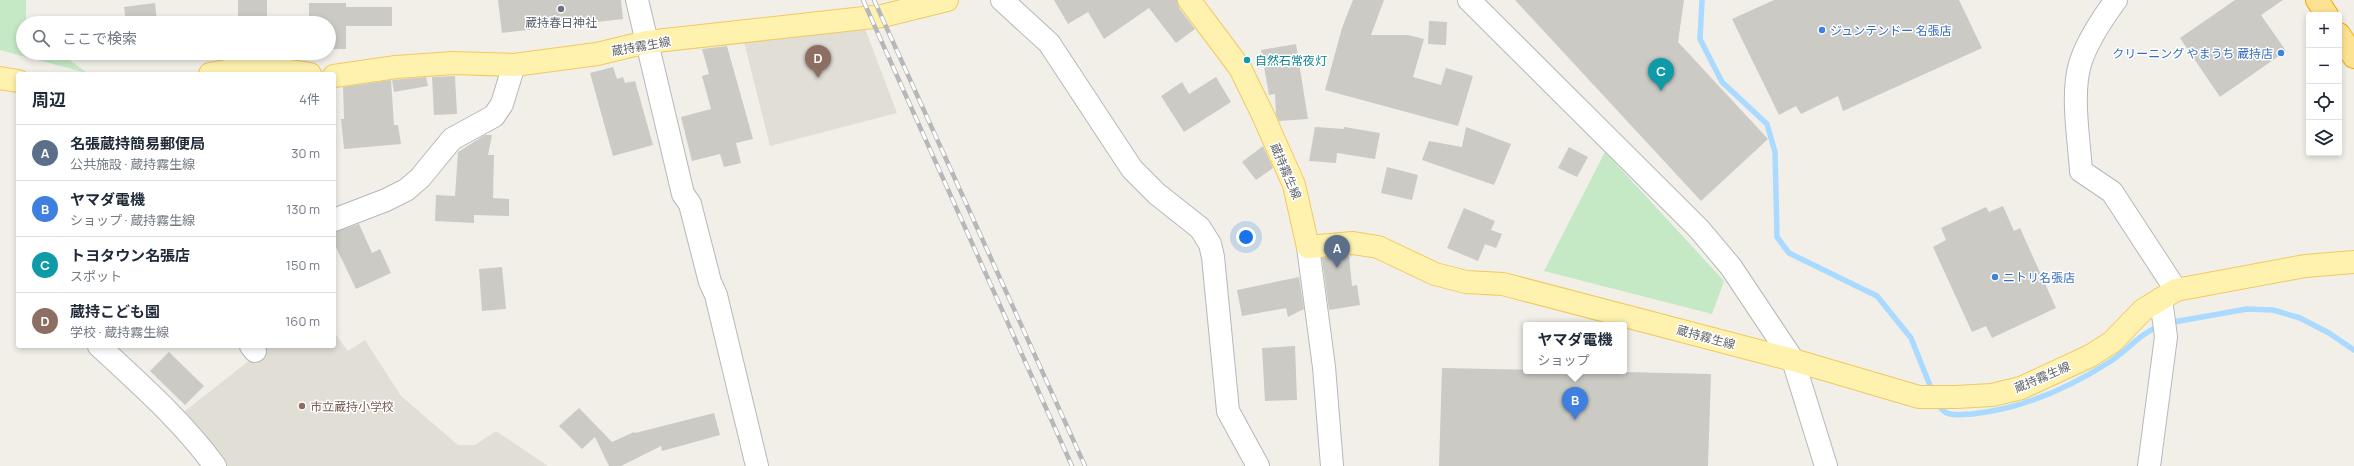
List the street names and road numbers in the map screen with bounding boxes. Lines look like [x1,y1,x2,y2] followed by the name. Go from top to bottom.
[610,32,672,60] street label: 蔵持霧生線
[1266,140,1306,202] street label: 蔵持霧生線
[1675,321,1737,353] street label: 蔵持霧生線
[2011,357,2073,397] street label: 蔵持霧生線

